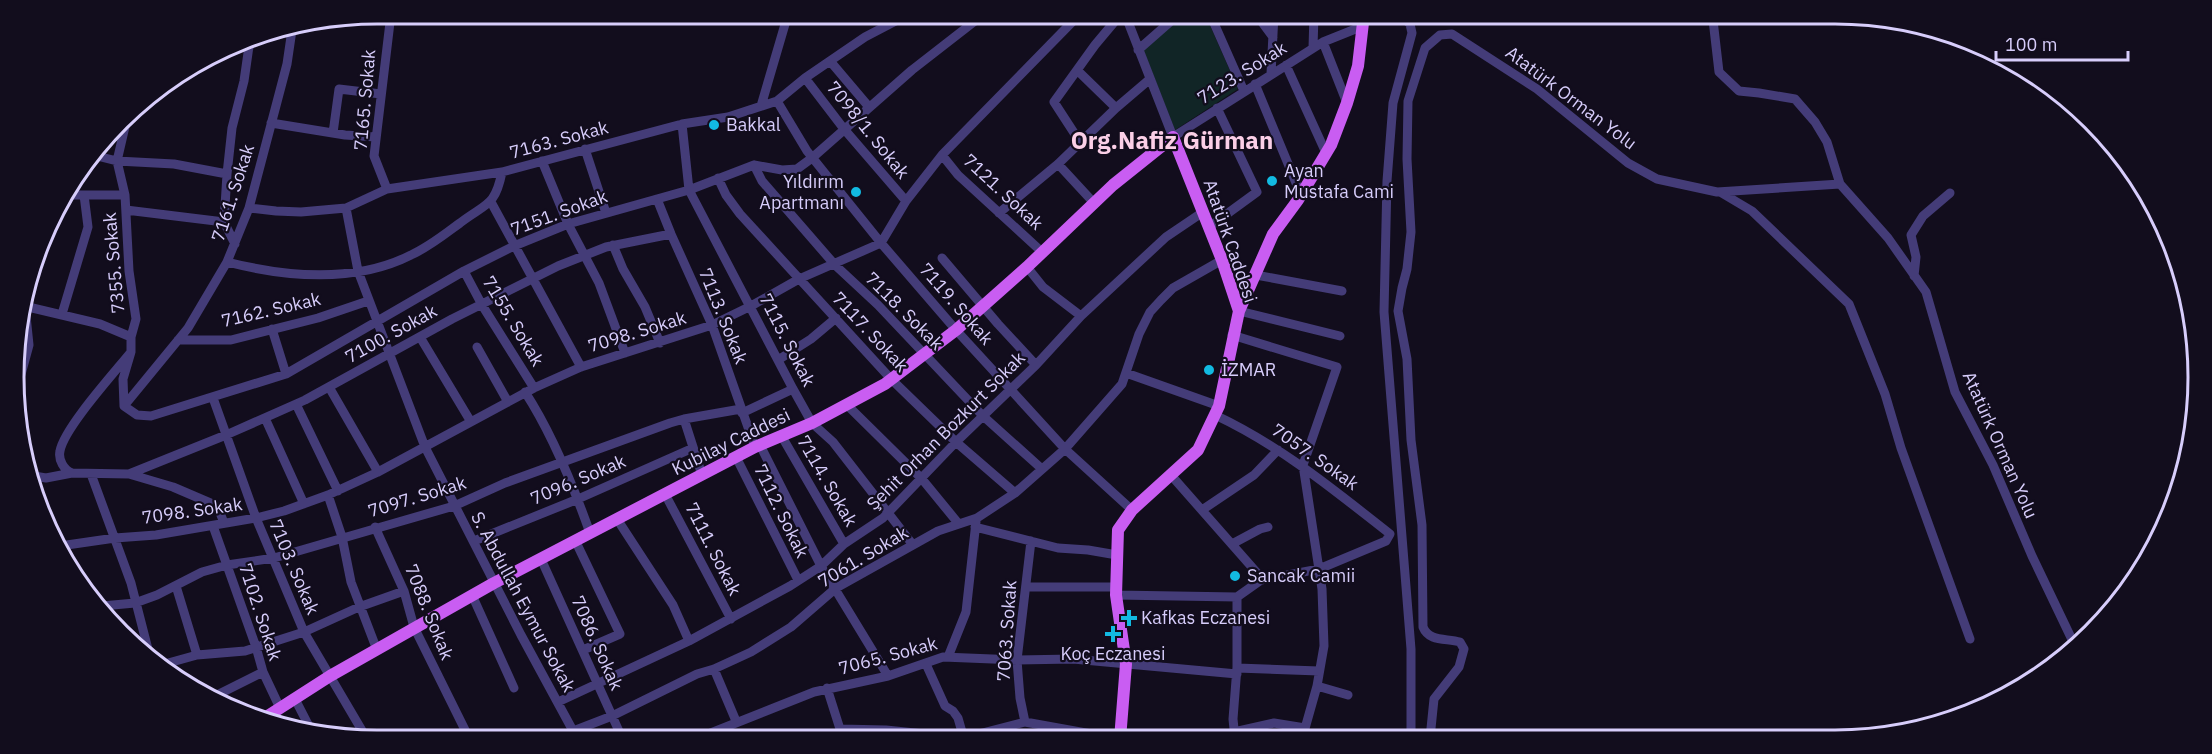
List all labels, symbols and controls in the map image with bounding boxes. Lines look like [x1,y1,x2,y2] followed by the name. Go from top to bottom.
[1996,24,2128,62] scale bar
[2005,33,2057,56] text: 100 m
[1193,36,1291,109] street label: 7123. Sokak
[1501,41,1641,154] street label: Atatürk Orman Yolu
[349,48,380,151] street label: 7165. Sokak
[822,76,915,184] street label: 7098/1. Sokak
[726,113,781,136] place label: Bakkal
[507,115,611,164] street label: 7163. Sokak
[707,118,721,132] marker: Bakkal
[1071,124,1273,156] district label: Org.Nafiz Gürman
[206,141,259,245] street label: 7161. Sokak
[958,149,1049,235] street label: 7121. Sokak
[1284,159,1394,203] place label: Ayan Mustafa Cami
[759,170,844,214] place label: Yıldırım Apartmanı
[1265,174,1279,188] marker: Ayan Mustafa Cami
[1199,176,1262,306] street label: Atatürk Caddesi
[507,184,611,241] street label: 7151. Sokak
[849,185,863,199] marker: Yıldırım Apartmanı
[98,211,129,315] street label: 7355. Sokak
[914,258,999,350] street label: 7119. Sokak
[694,265,753,368] street label: 7113. Sokak
[860,267,949,355] street label: 7118. Sokak
[477,271,550,371] street label: 7155. Sokak
[219,287,323,332] street label: 7162. Sokak
[827,287,914,377] street label: 7117. Sokak
[754,289,821,391] street label: 7115. Sokak
[341,299,441,368] street label: 7100. Sokak
[585,306,689,357] street label: 7098. Sokak
[861,346,1030,515] street label: Şehit Orhan Bozkurt Sokak
[1221,358,1276,381] place label: İZMAR
[1202,363,1216,377] marker: İZMAR
[1958,368,2043,522] street label: Atatürk Orman Yolu
[668,403,794,480] street label: Kubilay Caddesi
[1267,418,1364,495] street label: 7057. Sokak
[792,431,863,531] street label: 7114. Sokak
[527,449,629,510] street label: 7096. Sokak
[749,460,814,562] street label: 7112. Sokak
[365,471,469,522] street label: 7097. Sokak
[140,492,244,529] street label: 7098. Sokak
[680,498,747,600] street label: 7111. Sokak
[466,507,581,696] street label: S. Abdullah Eymur Sokak
[264,516,325,618] street label: 7103. Sokak
[813,520,913,593] street label: 7061. Sokak
[234,560,287,664] street label: 7102. Sokak
[400,561,459,664] street label: 7088. Sokak
[1247,564,1355,587] place label: Sancak Camii
[1228,569,1242,583] marker: Sancak Camii
[991,579,1022,682] street label: 7063. Sokak
[566,592,629,694] street label: 7086. Sokak
[1141,606,1270,629] place label: Kafkas Eczanesi
[1122,611,1136,625] marker: Kafkas Eczanesi
[1106,627,1120,641] marker: Koç Eczanesi
[836,631,940,680] street label: 7065. Sokak
[1060,642,1166,665] place label: Koç Eczanesi

